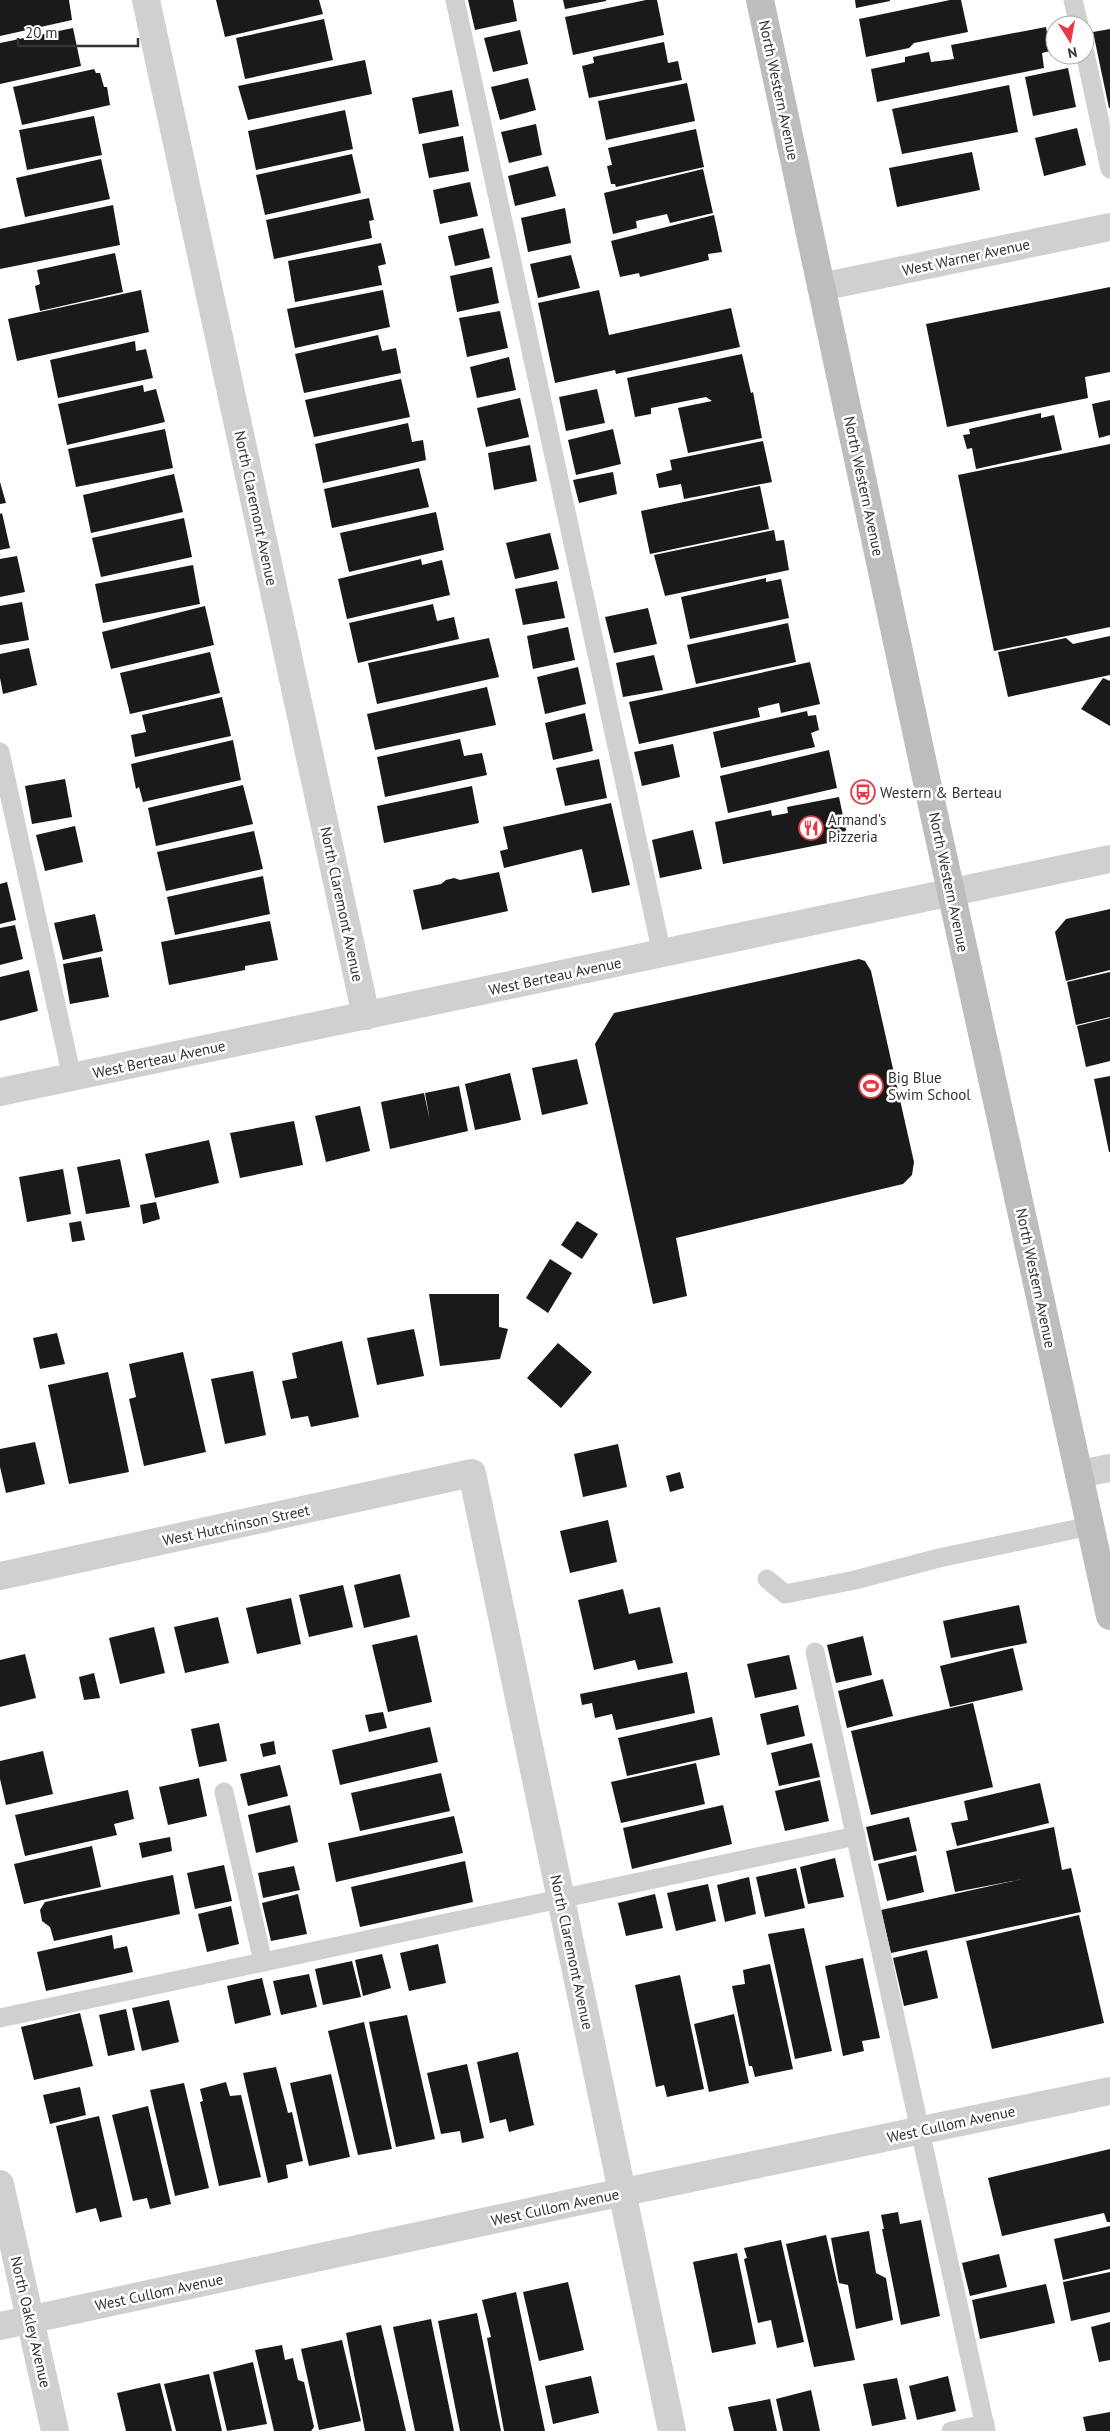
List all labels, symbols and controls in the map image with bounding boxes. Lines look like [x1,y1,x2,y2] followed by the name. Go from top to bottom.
[18,15,138,47] scale bar
[1045,15,1095,65] north arrow
[755,18,803,162] street label: North Western Avenue
[25,23,58,42] text: 20 m
[1066,43,1079,62] text: N
[900,234,1032,280] street label: West Warner Avenue
[840,414,888,558] street label: North Western Avenue
[230,429,282,587] street label: North Claremont Avenue
[850,779,876,805] bus stop icon: Western & Berteau
[880,783,1002,802] place label: Western & Berteau
[828,810,886,846] place label: Armand's Pizzeria
[925,810,973,954] street label: North Western Avenue
[798,815,824,841] restaurant icon: Armand's Pizzeria
[316,825,368,983] street label: North Claremont Avenue
[487,953,623,999] street label: West Berteau Avenue
[91,1036,227,1082] street label: West Berteau Avenue
[888,1068,971,1104] place label: Big Blue Swim School
[858,1073,884,1099] sports icon: Big Blue Swim School
[1012,1206,1060,1350] street label: North Western Avenue
[161,1500,311,1550] street label: West Hutchinson Street
[546,1873,598,2031] street label: North Claremont Avenue
[885,2101,1017,2147] street label: West Cullom Avenue
[489,2184,621,2230] street label: West Cullom Avenue
[7,2254,55,2390] street label: North Oakley Avenue
[93,2269,225,2315] street label: West Cullom Avenue

